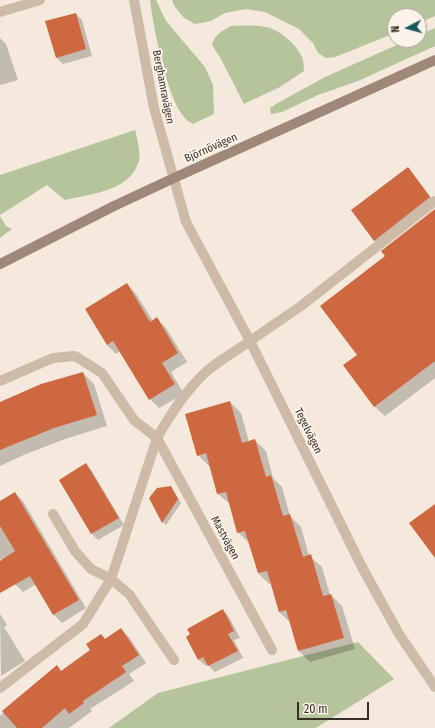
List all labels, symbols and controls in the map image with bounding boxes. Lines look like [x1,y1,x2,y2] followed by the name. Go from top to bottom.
[387,8,427,48] north arrow
[389,25,402,33] text: N
[149,49,177,125] street label: Berghamravägen
[183,131,239,165] street label: Björnövägen
[291,406,325,456] street label: Tegelvägen
[208,514,242,562] street label: Mastvägen
[299,694,371,720] scale bar
[304,702,328,716] text: 20 m

